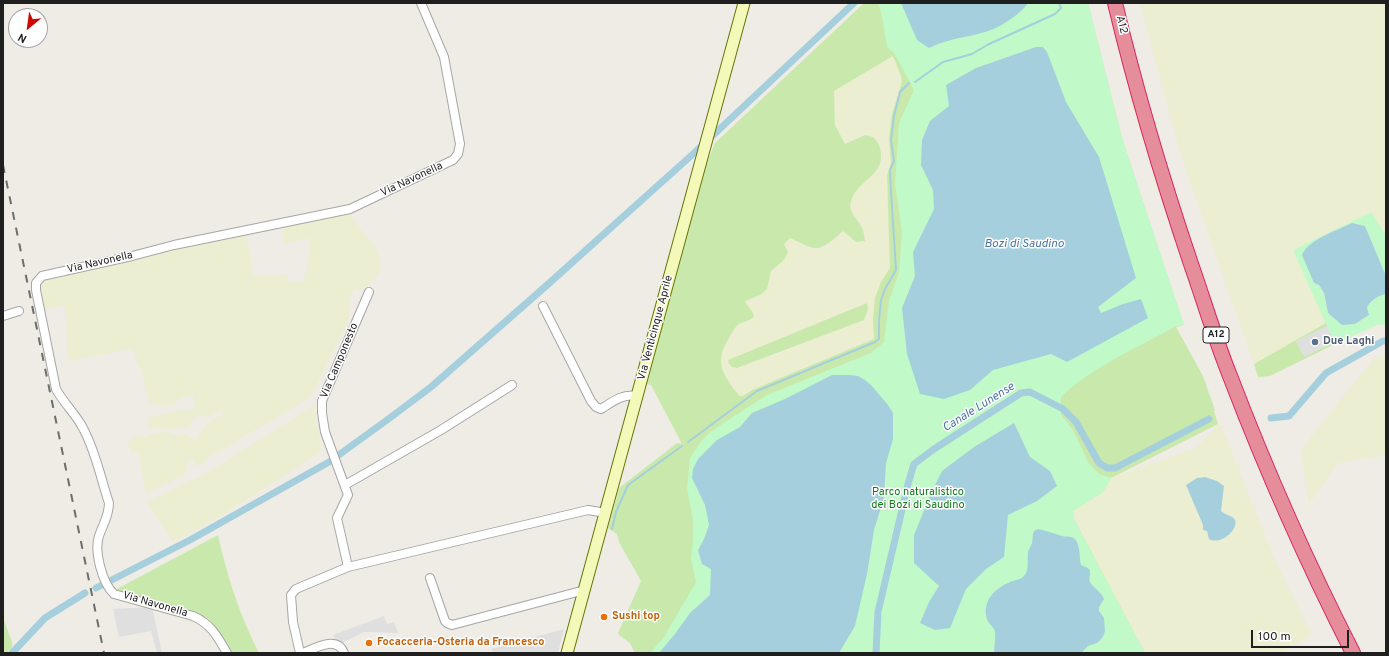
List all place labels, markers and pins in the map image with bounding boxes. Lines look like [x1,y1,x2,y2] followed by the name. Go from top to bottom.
[1323,335,1374,349] place label: Due Laghi
[1310,337,1320,347] marker: Due Laghi
[612,610,660,624] place label: Sushi top
[599,612,609,622] marker: Sushi top
[377,636,544,650] place label: Focacceria-Osteria da Francesco
[364,638,374,648] marker: Focacceria-Osteria da Francesco

